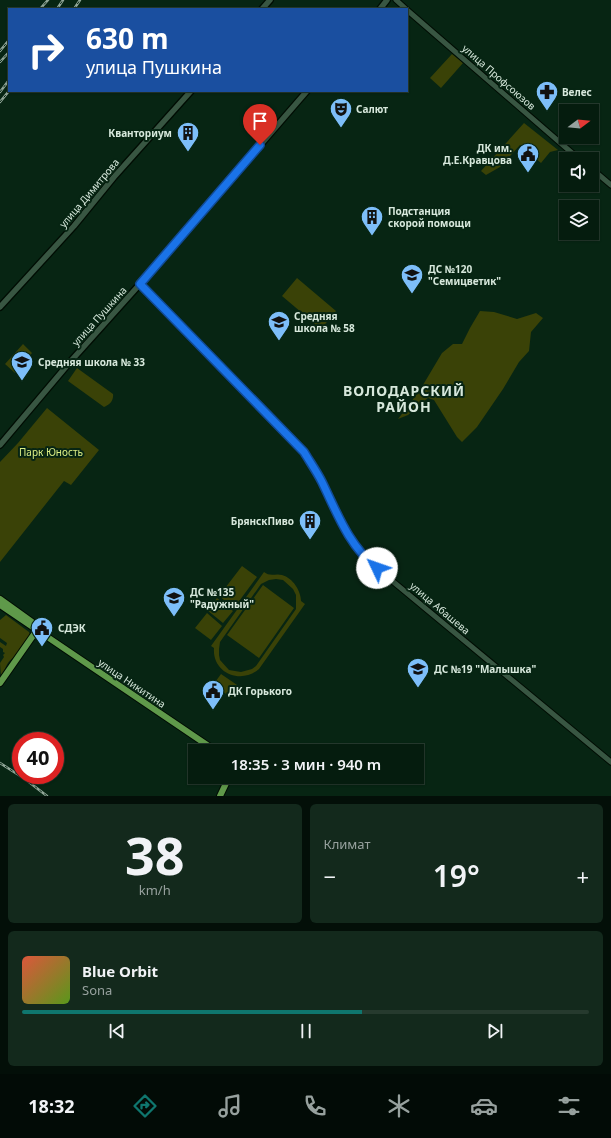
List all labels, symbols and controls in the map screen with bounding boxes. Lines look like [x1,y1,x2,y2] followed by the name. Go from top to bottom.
[86,19,169,57] text: 630 m
[20,24,72,76] icon: right
[459,41,539,113] street label: улица Профсоюзов
[86,55,222,79] text: улица Пушкина
[534,79,560,112] pharmacy icon: Велес
[562,85,592,99] place label: Велес
[328,96,354,129] theatre icon: Салют
[356,102,388,116] place label: Салют
[243,104,277,145] pin
[559,104,599,144] north arrow
[559,104,599,240] map controls
[249,110,271,132] icon: arrive
[175,120,201,153] building icon: Кванториум
[108,126,172,140] place label: Кванториум
[443,141,512,167] place label: ДК им. Д.Е.Кравцова
[515,141,541,174] public building icon: ДК им. Д.Е.Кравцова
[559,152,599,192] button: sound
[56,155,122,231] street label: улица Димитрова
[559,200,599,240] button: layers
[359,204,385,237] building icon: Подстанция скорой помощи
[388,204,471,230] place label: Подстанция скорой помощи
[399,262,425,295] school or university icon: ДС №120 "Семицветик"
[428,262,501,288] place label: ДС №120 "Семицветик"
[69,283,129,349] street label: улица Пушкина
[266,309,292,342] school or university icon: Средняя школа № 58
[294,309,355,335] place label: Средняя школа № 58
[9,349,35,382] school or university icon: Средняя школа № 33
[38,355,145,369] place label: Средняя школа № 33
[343,381,465,416] district label: ВОЛОДАРСКИЙ РАЙОН
[19,445,83,459] park label: Парк Юность
[297,508,323,541] building icon: БрянскПиво
[231,514,294,528] place label: БрянскПиво
[356,547,398,589] position arrow
[407,579,473,637] street label: улица Абашева
[161,585,187,618] school or university icon: ДС №135 "Радужный"
[190,585,254,611] place label: ДС №135 "Радужный"
[29,615,55,648] public building icon: СДЭК
[58,621,86,635] place label: СДЭК
[95,655,169,711] street label: улица Никитина
[405,656,431,689] school or university icon: ДС №19 "Малышка"
[434,662,536,676] place label: ДС №19 "Малышка"
[200,678,226,711] public building icon: ДК Горького
[228,684,292,698] place label: ДК Горького
[12,732,64,784] speed limit sign: 40
[231,754,381,774] text: 18:35 · 3 мин · 940 m
[125,819,185,890] text: 38
[324,835,370,853] text: Климат
[433,855,480,896] text: 19°
[324,861,336,891] text: −
[576,861,589,891] text: +
[139,881,171,899] text: km/h
[82,961,158,981] text: Blue Orbit
[82,981,112,999] text: Sona
[106,1020,128,1042] icon: previous
[295,1020,317,1042] icon: pause
[484,1020,506,1042] icon: next
[131,1092,159,1120] icon: directions
[216,1092,244,1120] icon: music
[301,1092,329,1120] icon: phone
[385,1092,413,1120] icon: climate
[470,1092,498,1120] icon: car
[555,1092,583,1120] icon: filters
[28,1094,75,1118] text: 18:32

